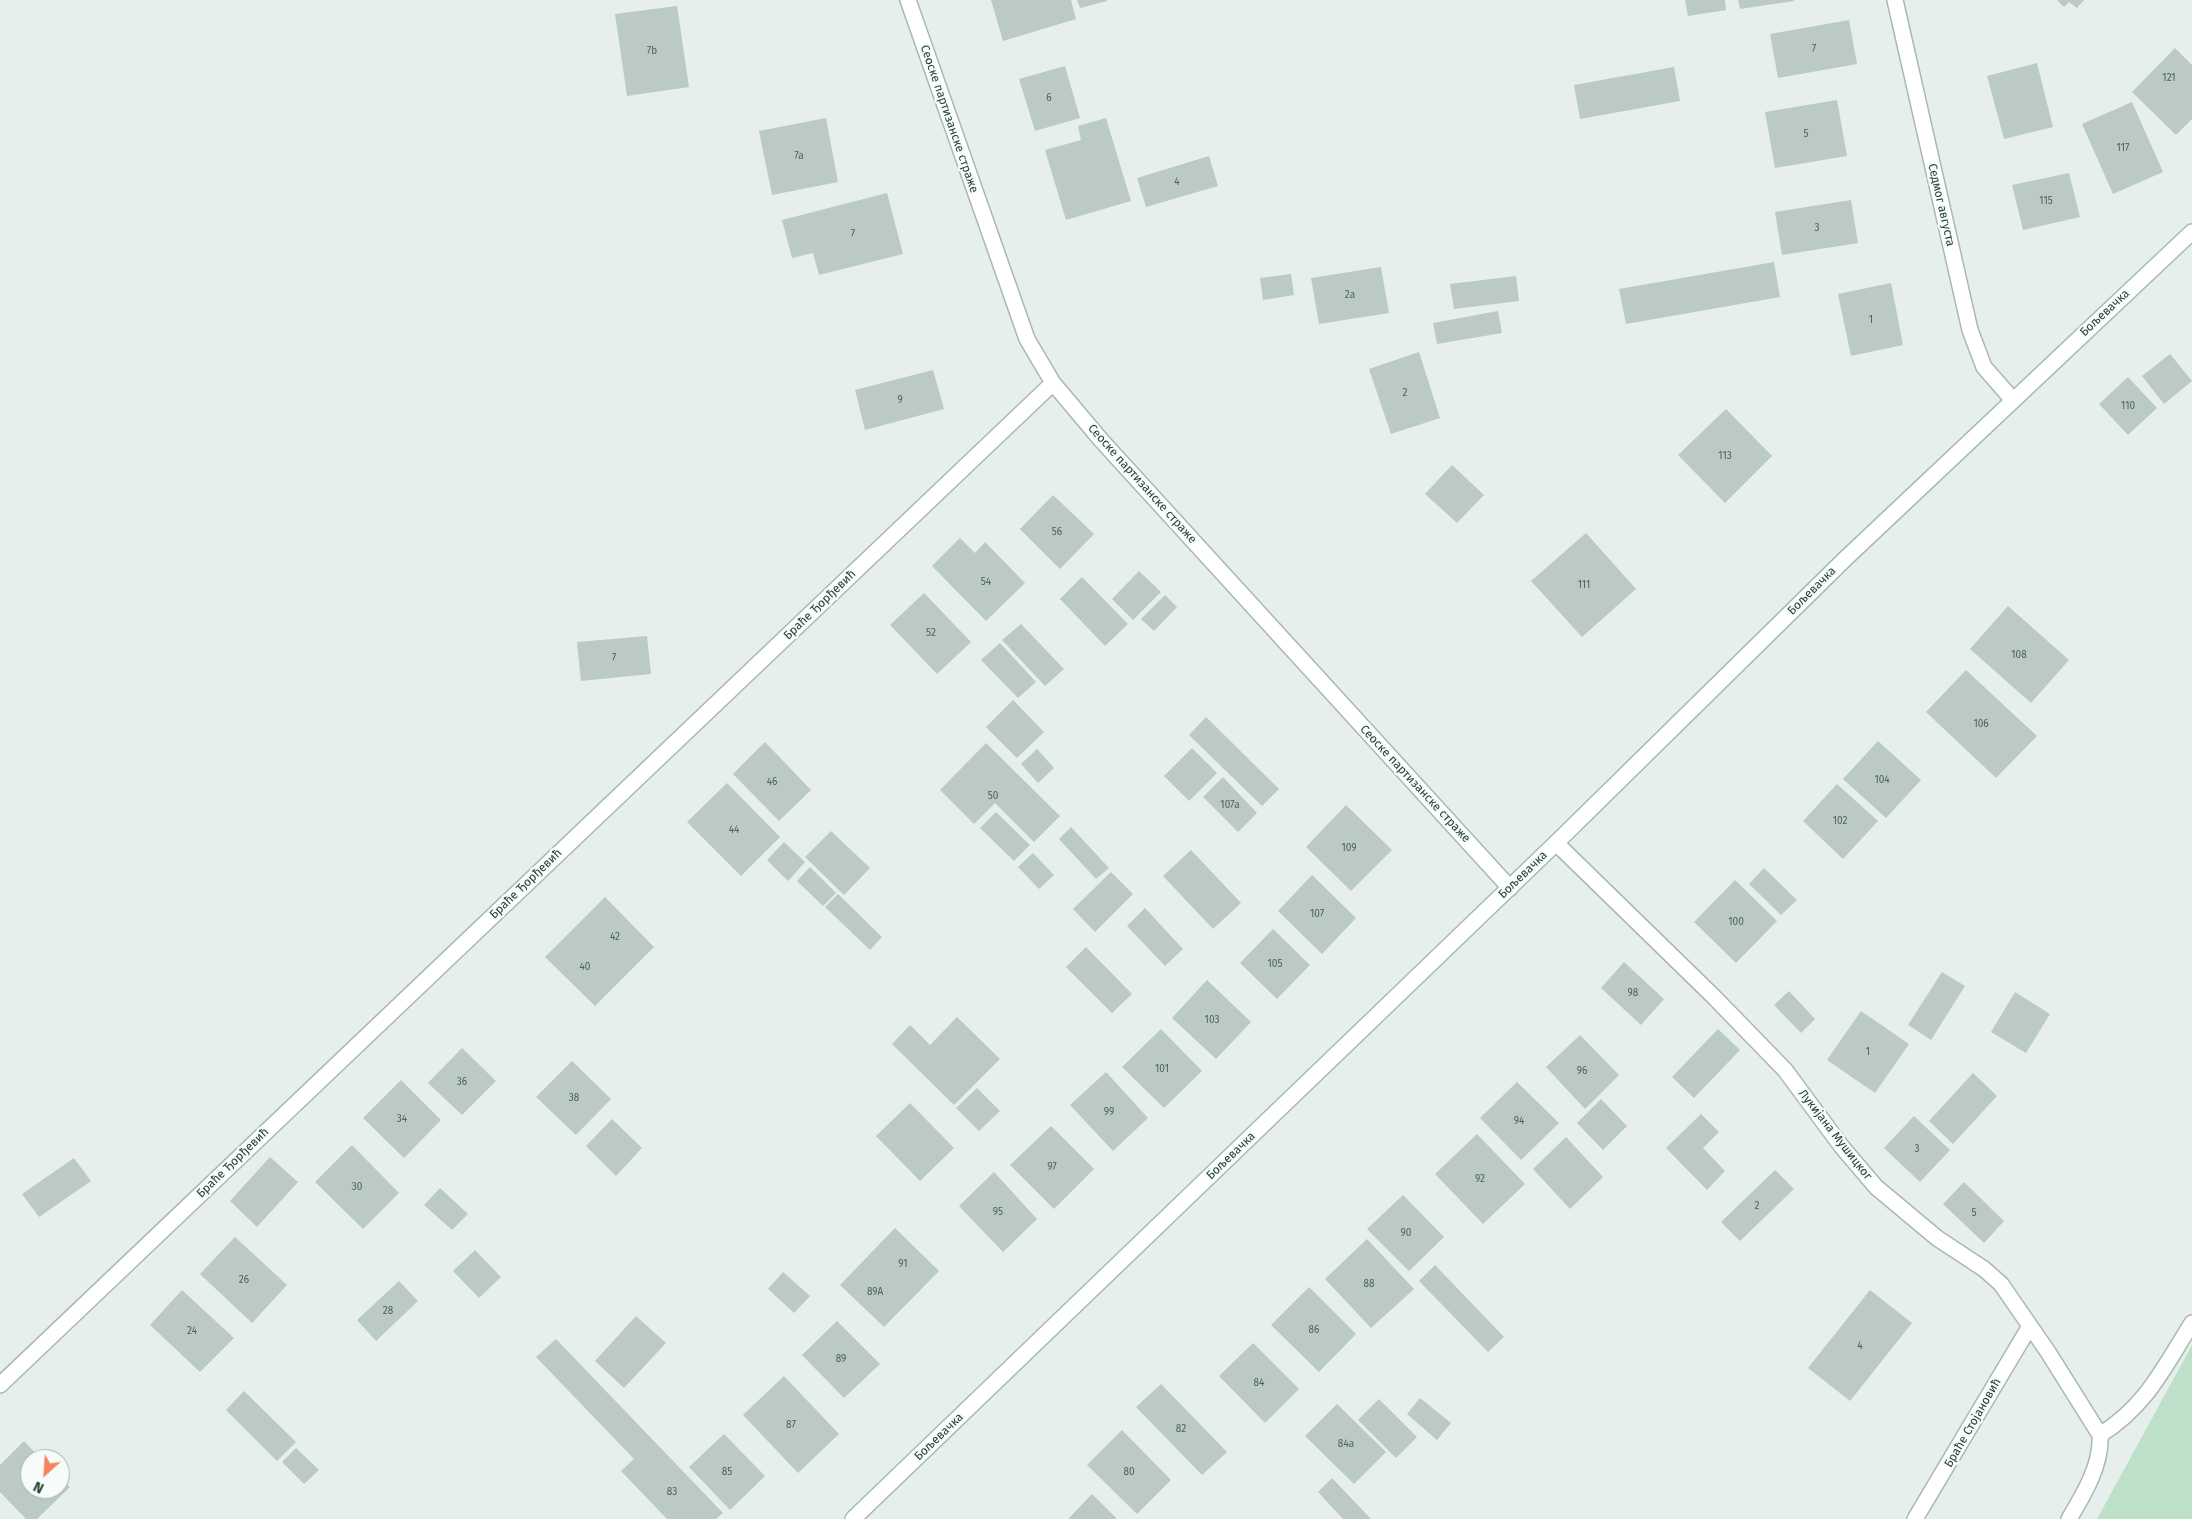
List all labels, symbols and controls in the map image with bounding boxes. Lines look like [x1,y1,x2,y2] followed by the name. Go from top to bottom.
[917,43,981,195] street label: Сеоске партизанске страже
[1812,43,1816,55] house number: 7
[647,45,657,57] house number: 7b
[2162,72,2176,84] house number: 121
[1046,92,1052,104] house number: 6
[1803,128,1809,140] house number: 5
[2117,142,2129,154] house number: 117
[794,150,804,162] house number: 7a
[1924,162,1958,248] street label: Седмог августа
[1174,176,1180,188] house number: 4
[2039,195,2053,207] house number: 115
[1815,222,1819,234] house number: 3
[851,228,855,240] house number: 7
[2077,286,2133,340] street label: Бољевачка
[1345,289,1355,301] house number: 2a
[1869,314,1873,326] house number: 1
[1403,387,1407,399] house number: 2
[897,394,903,406] house number: 9
[2121,400,2135,412] house number: 110
[1085,421,1199,547] street label: Сеоске партизанске страже
[1718,450,1732,462] house number: 113
[1052,526,1062,538] house number: 56
[1785,564,1839,618] street label: Бољевачка
[781,567,859,643] street label: Браће Ђорђевић
[981,576,991,588] house number: 54
[1578,579,1590,591] house number: 111
[926,627,936,639] house number: 52
[2011,649,2027,661] house number: 108
[612,652,616,664] house number: 7
[1973,718,1989,730] house number: 106
[1357,722,1473,846] street label: Сеоске партизанске страже
[1874,774,1890,786] house number: 104
[767,776,777,788] house number: 46
[988,790,998,802] house number: 50
[1220,799,1240,811] house number: 107a
[1833,815,1847,827] house number: 102
[729,824,739,836] house number: 44
[1341,842,1357,854] house number: 109
[487,846,565,922] street label: Браће Ђорђевић
[1496,848,1550,902] street label: Бољевачка
[1310,908,1324,920] house number: 107
[1728,916,1744,928] house number: 100
[610,931,620,943] house number: 42
[1268,958,1282,970] house number: 105
[580,961,590,973] house number: 40
[1628,987,1638,999] house number: 98
[1205,1014,1219,1026] house number: 103
[1866,1046,1870,1058] house number: 1
[1155,1063,1169,1075] house number: 101
[1577,1065,1587,1077] house number: 96
[457,1076,467,1088] house number: 36
[1795,1087,1875,1183] street label: Лукијана Мушицког
[569,1092,579,1104] house number: 38
[1104,1106,1114,1118] house number: 99
[397,1113,407,1125] house number: 34
[1514,1115,1524,1127] house number: 94
[194,1125,272,1201] street label: Браће Ђорђевић
[1204,1129,1258,1183] street label: Бољевачка
[1915,1143,1919,1155] house number: 3
[1047,1161,1057,1173] house number: 97
[1475,1173,1485,1185] house number: 92
[352,1181,362,1193] house number: 30
[1755,1200,1759,1212] house number: 2
[993,1206,1003,1218] house number: 95
[1971,1207,1977,1219] house number: 5
[1401,1227,1411,1239] house number: 90
[898,1258,908,1270] house number: 91
[239,1274,249,1286] house number: 26
[1363,1278,1375,1290] house number: 88
[867,1286,883,1298] house number: 89A
[383,1305,393,1317] house number: 28
[1309,1324,1319,1336] house number: 86
[187,1325,197,1337] house number: 24
[1857,1340,1863,1352] house number: 4
[836,1353,846,1365] house number: 89
[1942,1376,2004,1470] street label: Браће Стојановић
[1254,1377,1264,1389] house number: 84
[912,1410,966,1464] street label: Бољевачка
[786,1419,796,1431] house number: 87
[1176,1423,1186,1435] house number: 82
[1338,1438,1354,1450] house number: 84a
[20,1449,70,1499] north arrow
[722,1466,732,1478] house number: 85
[1123,1466,1135,1478] house number: 80
[31,1477,47,1497] text: N
[667,1486,677,1498] house number: 83

